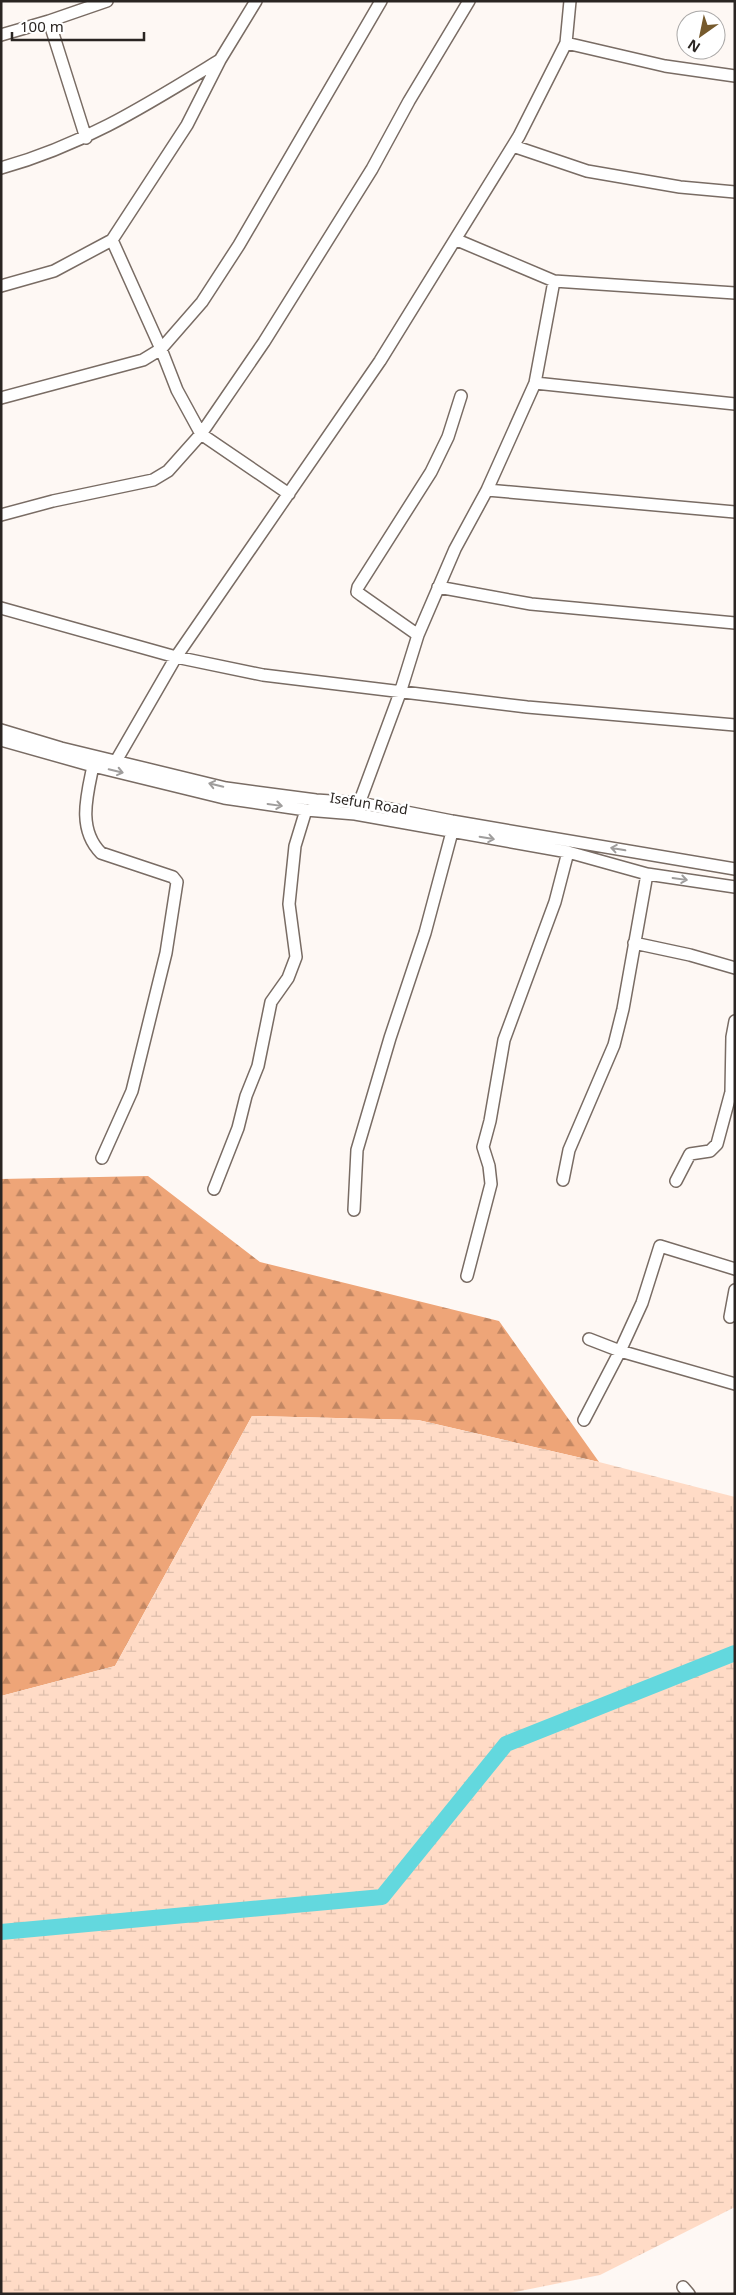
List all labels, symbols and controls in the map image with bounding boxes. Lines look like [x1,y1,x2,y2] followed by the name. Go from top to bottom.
[12,10,145,42] scale bar
[676,10,726,60] north arrow
[20,16,64,36] text: 100 m
[684,35,704,57] text: N
[107,767,123,776] one-way arrow
[208,780,224,789] one-way arrow
[329,787,409,819] street label: Isefun Road
[266,800,282,810] one-way arrow
[479,833,495,843] one-way arrow
[610,843,626,853] one-way arrow
[672,874,688,884] one-way arrow

